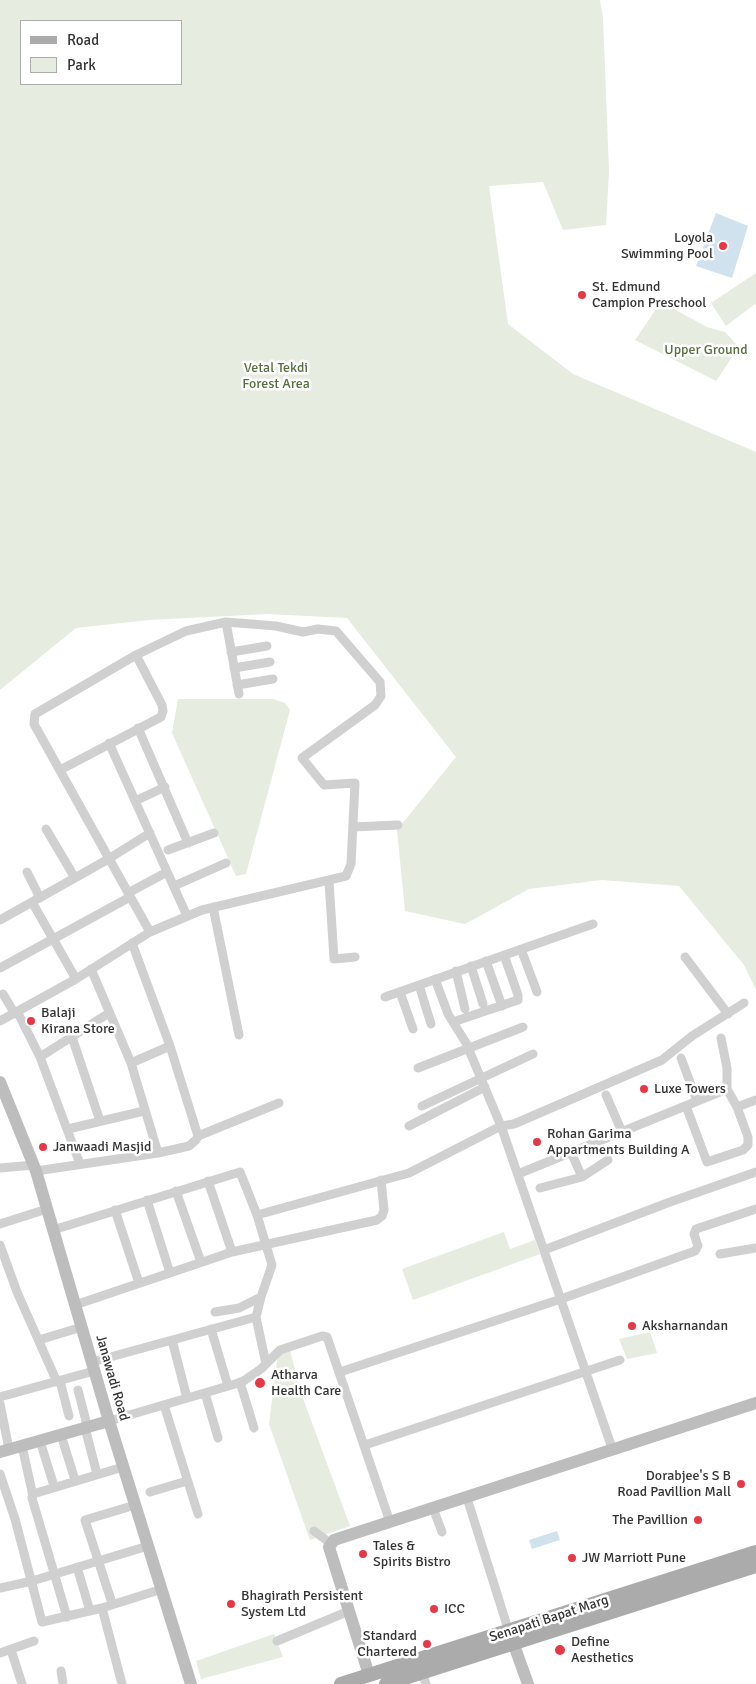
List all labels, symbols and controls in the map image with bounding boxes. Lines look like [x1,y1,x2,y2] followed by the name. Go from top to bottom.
[20,20,182,85] legend
[67,31,99,49] text: Road
[67,56,96,74] text: Park
[621,230,713,262] place label: Loyola Swimming Pool
[717,240,729,252] marker: Loyola Swimming Pool
[592,279,706,312] place label: St. Edmund Campion Preschool
[576,289,588,301] marker: St. Edmund Campion Preschool
[664,342,748,358] park label: Upper Ground
[242,360,310,392] park label: Vetal Tekdi Forest Area
[41,1005,115,1038] place label: Balaji Kirana Store
[25,1015,37,1027] marker: Balaji Kirana Store
[654,1081,726,1097] place label: Luxe Towers
[638,1083,650,1095] marker: Luxe Towers
[547,1126,689,1158] place label: Rohan Garima Appartments Building A
[531,1136,543,1148] marker: Rohan Garima Appartments Building A
[53,1139,151,1155] place label: Janwaadi Masjid
[37,1141,49,1153] marker: Janwaadi Masjid
[642,1318,728,1334] place label: Aksharnandan
[626,1320,638,1332] marker: Aksharnandan
[92,1333,132,1423] street label: Janawadi Road
[271,1367,341,1400] place label: Atharva Health Care
[253,1376,267,1390] marker: Atharva Health Care
[617,1468,731,1500] place label: Dorabjee's S B Road Pavillion Mall
[735,1478,747,1490] marker: Dorabjee's S B Road Pavillion Mall
[612,1512,688,1528] place label: The Pavillion
[692,1514,704,1526] marker: The Pavillion
[373,1538,451,1570] place label: Tales & Spirits Bistro
[357,1548,369,1560] marker: Tales & Spirits Bistro
[582,1550,686,1566] place label: JW Marriott Pune
[566,1552,578,1564] marker: JW Marriott Pune
[241,1588,363,1620] place label: Bhagirath Persistent System Ltd
[487,1592,611,1646] street label: Senapati Bapat Marg
[225,1598,237,1610] marker: Bhagirath Persistent System Ltd
[444,1601,465,1617] place label: ICC
[428,1603,440,1615] marker: ICC
[357,1628,417,1660] place label: Standard Chartered
[571,1634,634,1666] place label: Define Aesthetics
[421,1638,433,1650] marker: Standard Chartered
[553,1643,567,1657] marker: Define Aesthetics

